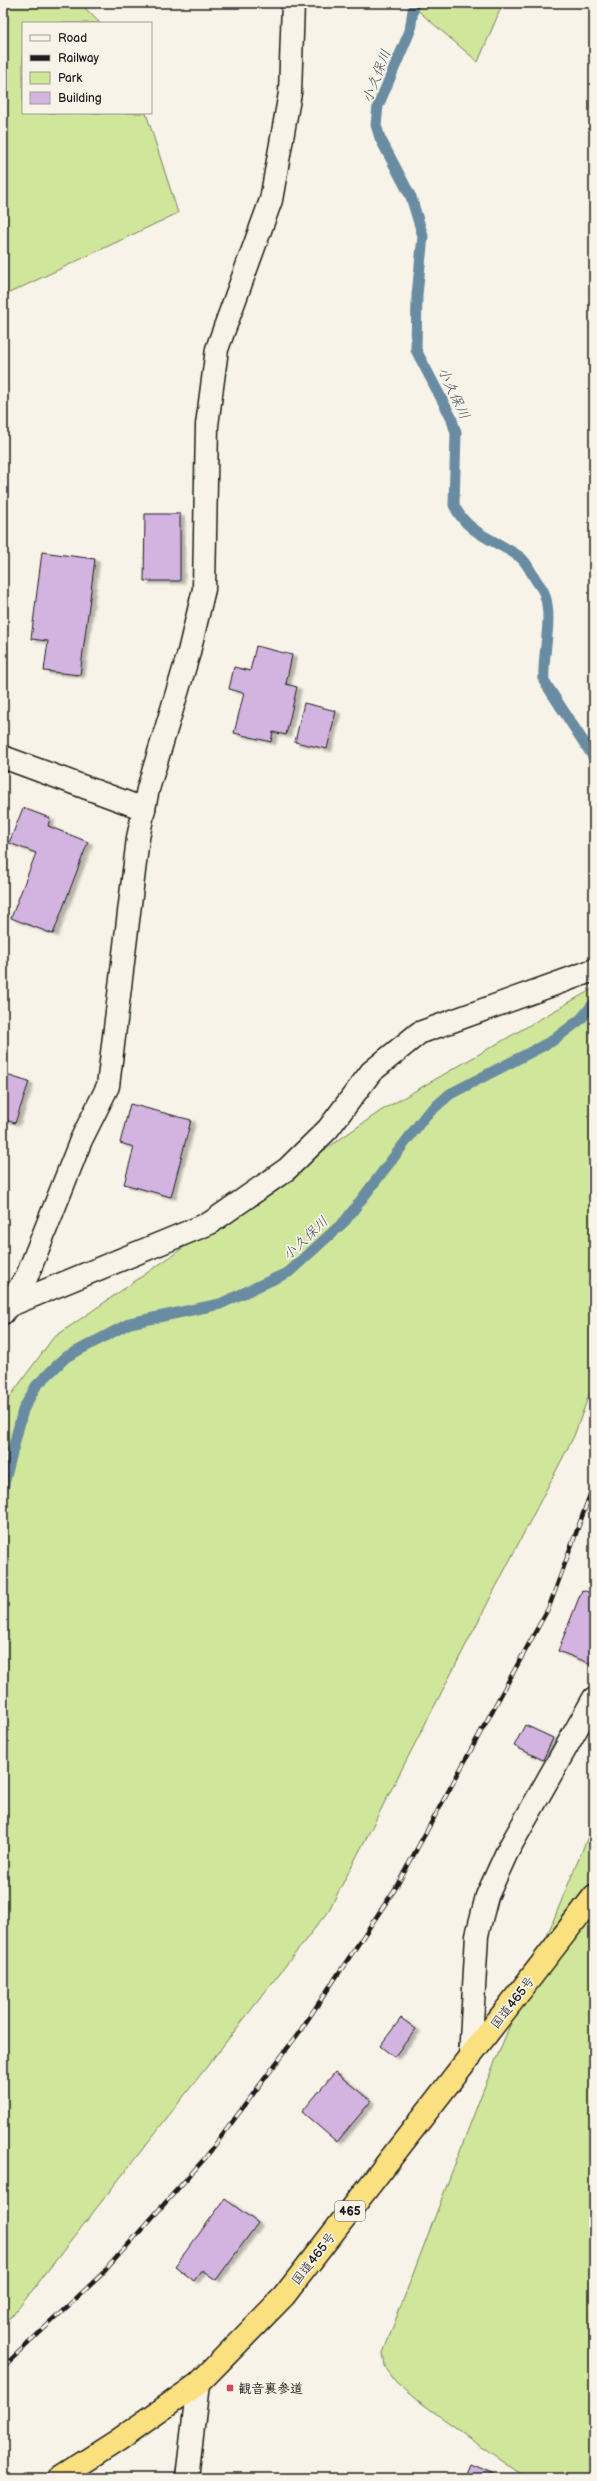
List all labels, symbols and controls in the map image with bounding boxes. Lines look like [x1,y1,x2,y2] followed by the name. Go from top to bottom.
[22,22,152,114] legend
[58,31,87,46] text: Road
[358,47,394,105] water label: 小久保川
[58,51,100,66] text: Railway
[58,71,82,86] text: Park
[58,91,102,106] text: Building
[434,364,473,422] water label: 小久保川
[279,1213,332,1264] water label: 小久保川
[487,1973,538,2032] street label: 国道465号
[335,2201,365,2221] road number: 465
[288,2229,339,2288] street label: 国道465号
[238,2381,303,2397] place label: 観音裏参道
[225,2383,235,2393] marker: 観音裏参道

